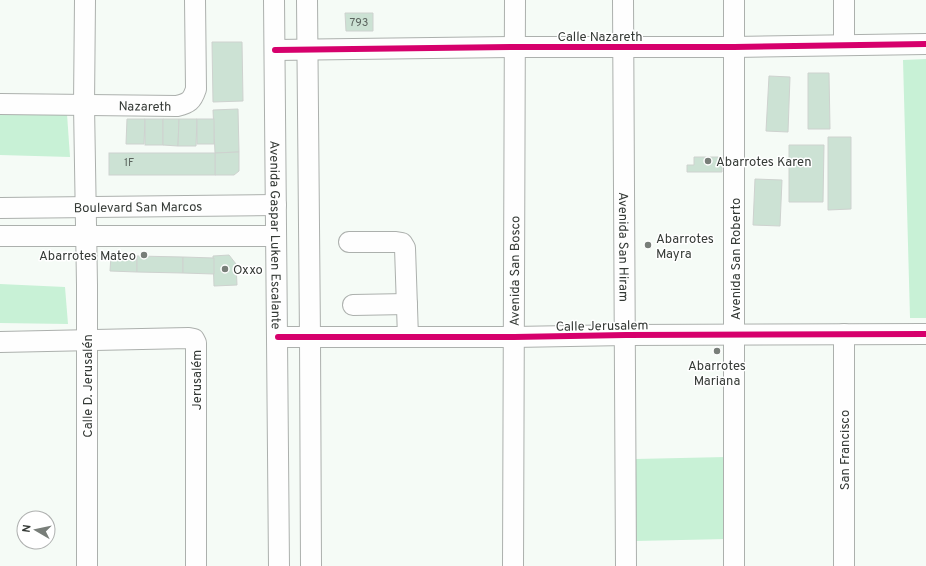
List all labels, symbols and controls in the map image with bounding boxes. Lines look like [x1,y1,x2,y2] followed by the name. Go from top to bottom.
[350,16,368,30] house number: 793
[558,30,642,46] street label: Calle Nazareth
[118,99,171,116] street label: Nazareth
[265,140,283,330] street label: Avenida Gaspar Luken Escalante
[716,155,812,171] place label: Abarrotes Karen
[124,156,134,170] house number: 1F
[703,156,713,166] marker: Abarrotes Karen
[614,192,631,302] street label: Avenida San Hiram
[729,198,745,320] street label: Avenida San Roberto
[74,200,202,217] street label: Boulevard San Marcos
[508,216,524,326] street label: Avenida San Bosco
[656,232,714,263] place label: Abarrotes Mayra
[643,240,653,250] marker: Abarrotes Mayra
[39,249,136,265] place label: Abarrotes Mateo
[139,250,149,260] marker: Abarrotes Mateo
[233,263,263,279] place label: Oxxo
[220,264,230,274] marker: Oxxo
[555,318,649,336] street label: Calle Jerusalem
[81,334,97,438] street label: Calle D. Jerusalén
[712,346,722,356] marker: Abarrotes Mariana
[190,350,206,410] street label: Jerusalém
[688,359,746,390] place label: Abarrotes Mariana
[838,410,854,490] street label: San Francisco
[16,510,56,550] north arrow
[20,524,35,534] text: N

